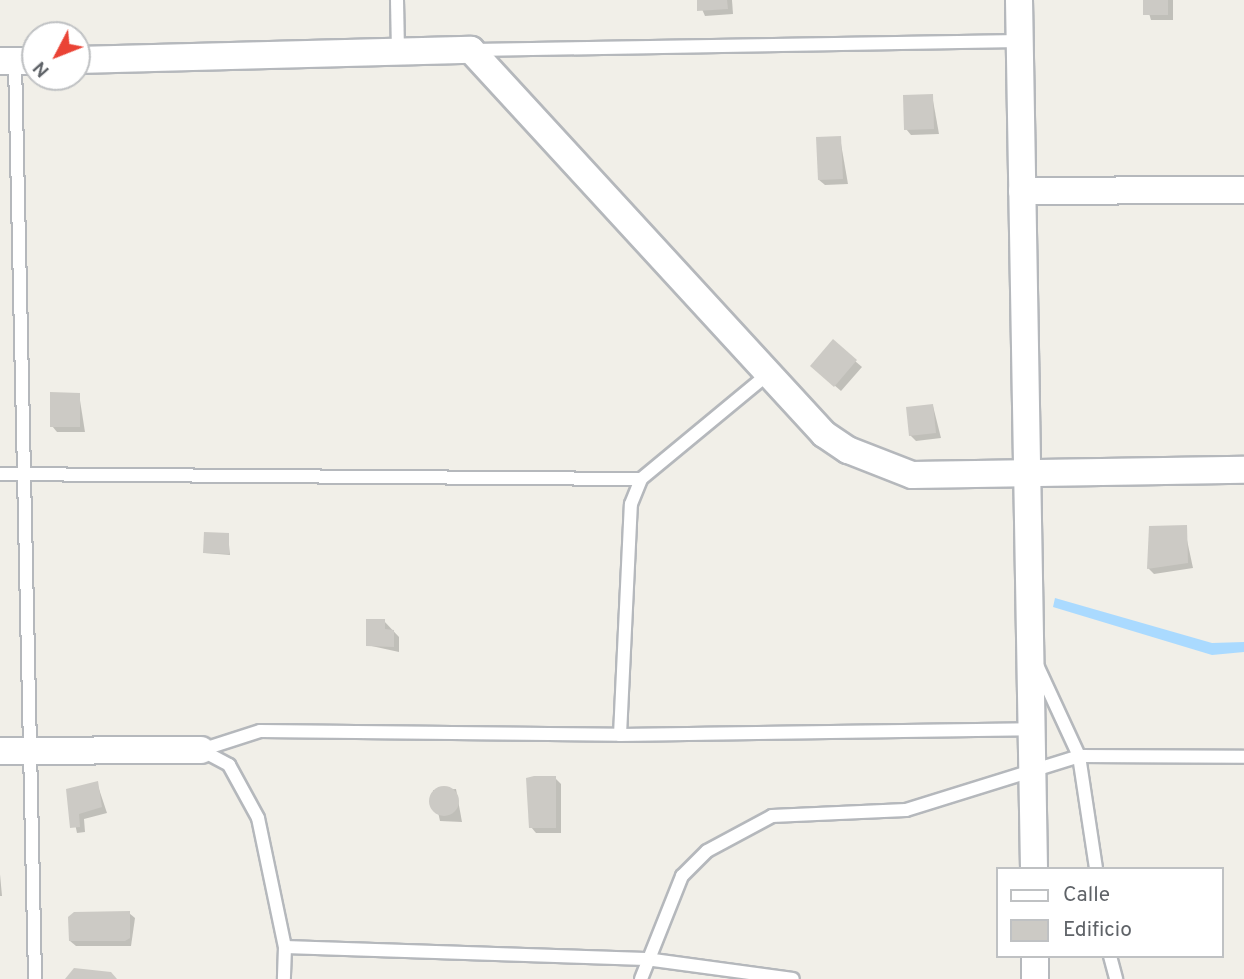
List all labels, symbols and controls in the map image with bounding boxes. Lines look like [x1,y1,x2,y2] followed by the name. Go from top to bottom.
[21,21,91,91] north arrow
[28,56,55,82] text: N
[996,867,1223,958] legend
[1063,882,1110,909] text: Calle
[1063,917,1132,944] text: Edificio

